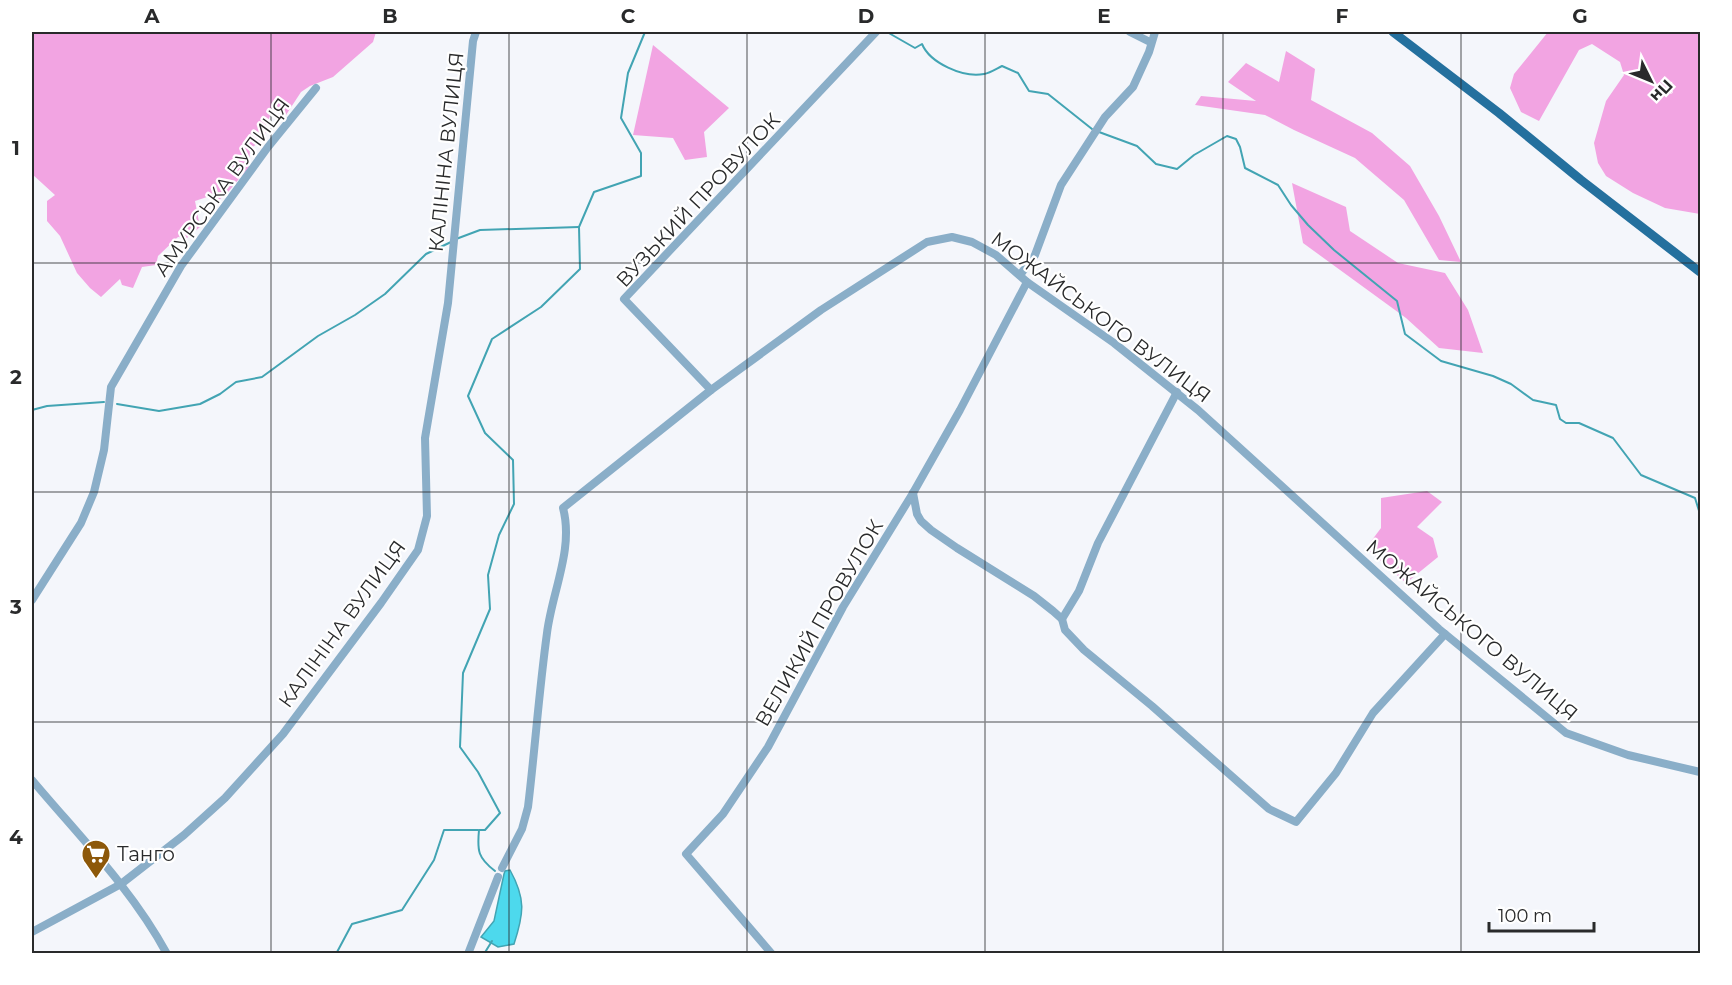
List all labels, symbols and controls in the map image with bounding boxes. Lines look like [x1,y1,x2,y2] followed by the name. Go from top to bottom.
[143,4,160,28] text: A
[382,4,398,28] text: B
[621,4,636,28] text: C
[858,4,874,28] text: D
[1097,4,1111,28] text: E
[1336,4,1349,28] text: F
[1572,4,1588,28] text: G
[424,51,468,253] street label: КАЛІНІНА ВУЛИЦЯ
[1621,51,1681,111] north arrow
[1646,76,1677,106] text: Пн
[149,93,295,281] street label: АМУРСЬКА ВУЛИЦЯ
[611,108,785,292] street label: ВУЗЬКИЙ ПРОВУЛОК
[12,136,20,160] text: 1
[986,227,1216,407] street label: МОЖАЙСЬКОГО ВУЛИЦЯ
[10,365,22,389] text: 2
[750,515,888,731] street label: ВЕЛИКИЙ ПРОВУЛОК
[1361,534,1583,726] street label: МОЖАЙСЬКОГО ВУЛИЦЯ
[273,536,411,712] street label: КАЛІНІНА ВУЛИЦЯ
[9,595,22,619] text: 3
[9,825,23,849] text: 4
[80,838,112,880] supermarket icon: Танго
[117,842,175,866] place label: Танго
[1489,895,1594,933] scale bar
[1498,905,1552,927] text: 100 m

